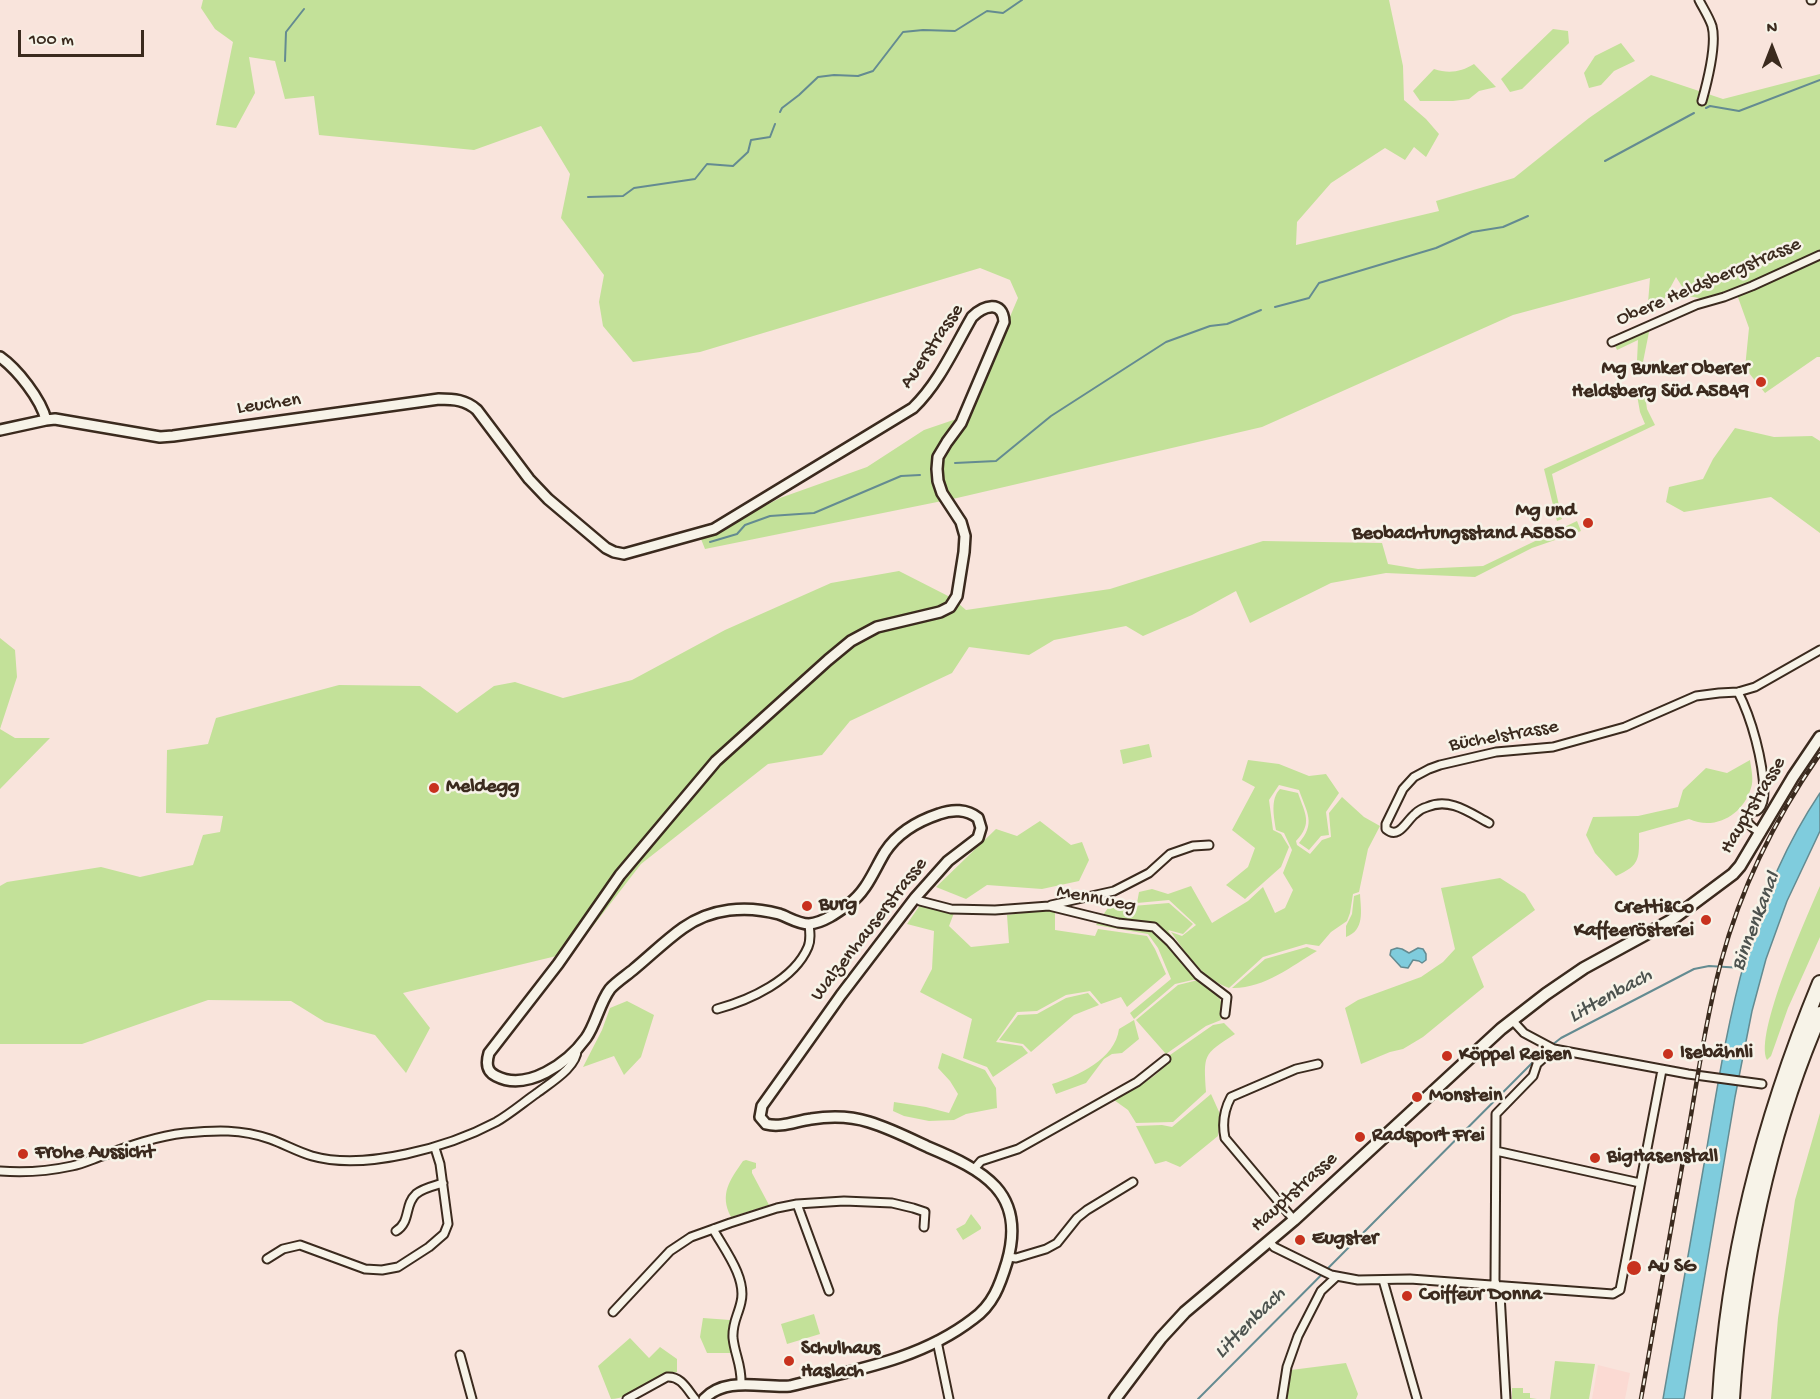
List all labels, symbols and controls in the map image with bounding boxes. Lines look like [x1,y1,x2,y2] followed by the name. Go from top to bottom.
[21,18,147,56] scale bar
[1742,18,1802,78] north arrow
[1767,20,1777,39] text: N
[29,30,74,51] text: 100 m
[1613,233,1805,333] street label: Obere Heldsbergstrasse
[896,300,970,394] street label: Auerstrasse
[1572,358,1749,405] place label: Mg Bunker Oberer Heldsberg Süd A5849
[1754,375,1768,389] marker: Mg Bunker Oberer Heldsberg Süd A5849
[235,389,303,421] street label: Leuchen
[1352,500,1576,547] place label: Mg und Beobachtungsstand A5850
[1581,516,1595,530] marker: Mg und Beobachtungsstand A5850
[1447,716,1561,758] street label: Büchelstrasse
[1716,753,1792,859] street label: Hauptstrasse
[446,776,519,800] place label: Meldegg
[427,781,441,795] marker: Meldegg
[806,853,934,1007] street label: Walzenhauserstrasse
[1727,869,1787,975] water label: Binnenkanal
[1054,881,1138,919] street label: Mennweg
[819,894,857,918] place label: Burg
[1574,897,1694,944] place label: Cretti&Co Kaffeerösterei
[800,899,814,913] marker: Burg
[1699,913,1713,927] marker: Cretti&Co Kaffeerösterei
[1565,964,1657,1030] water label: Littenbach
[1680,1042,1753,1066] place label: Isebähnli
[1459,1044,1572,1068] place label: Köppel Reisen
[1661,1047,1675,1061] marker: Isebähnli
[1440,1049,1454,1063] marker: Köppel Reisen
[1429,1085,1502,1109] place label: Monstein
[1410,1090,1424,1104] marker: Monstein
[1372,1125,1485,1149] place label: Radsport Frei
[1353,1130,1367,1144] marker: Radsport Frei
[35,1142,154,1166] place label: Frohe Aussicht
[1607,1146,1718,1170] place label: BigHasenstall
[16,1147,30,1161] marker: Frohe Aussicht
[1247,1148,1343,1238] street label: Hauptstrasse
[1588,1151,1602,1165] marker: BigHasenstall
[1312,1228,1378,1252] place label: Eugster
[1293,1233,1307,1247] marker: Eugster
[1648,1256,1696,1280] place label: Au SG
[1625,1259,1643,1277] marker: Au SG
[1210,1283,1292,1365] water label: Littenbach
[1419,1284,1542,1308] place label: Coiffeur Donna
[1400,1289,1414,1303] marker: Coiffeur Donna
[801,1338,880,1385] place label: Schulhaus Haslach
[782,1354,796,1368] marker: Schulhaus Haslach

